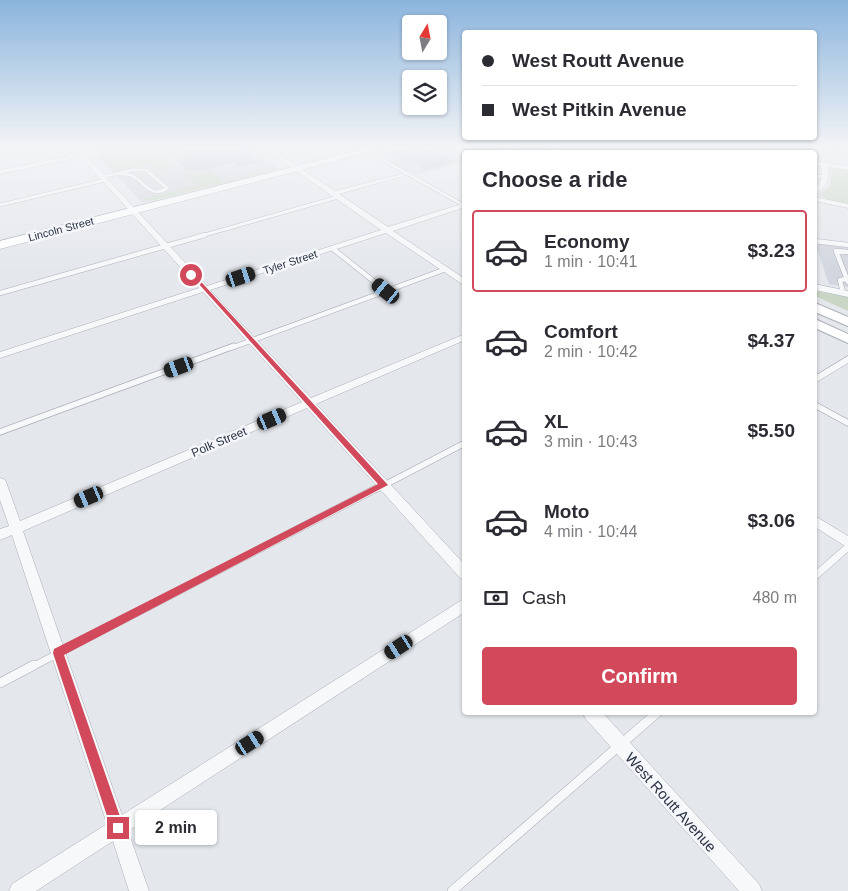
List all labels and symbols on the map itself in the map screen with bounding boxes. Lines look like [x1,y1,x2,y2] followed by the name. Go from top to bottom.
[402,15,448,60] north arrow
[27,214,95,244] street label: Lincoln Street
[261,248,319,276] street label: Tyler Street
[180,264,202,286] route start
[224,265,257,289] car
[369,276,402,306] car
[162,355,195,379] car
[255,406,288,432] car
[189,424,249,460] street label: Polk Street
[72,484,105,510] car
[382,633,415,661] car
[233,729,266,757] car
[622,749,720,855] street label: West Routt Avenue
[136,810,218,846] callout: 2 min
[107,817,129,839] route end

